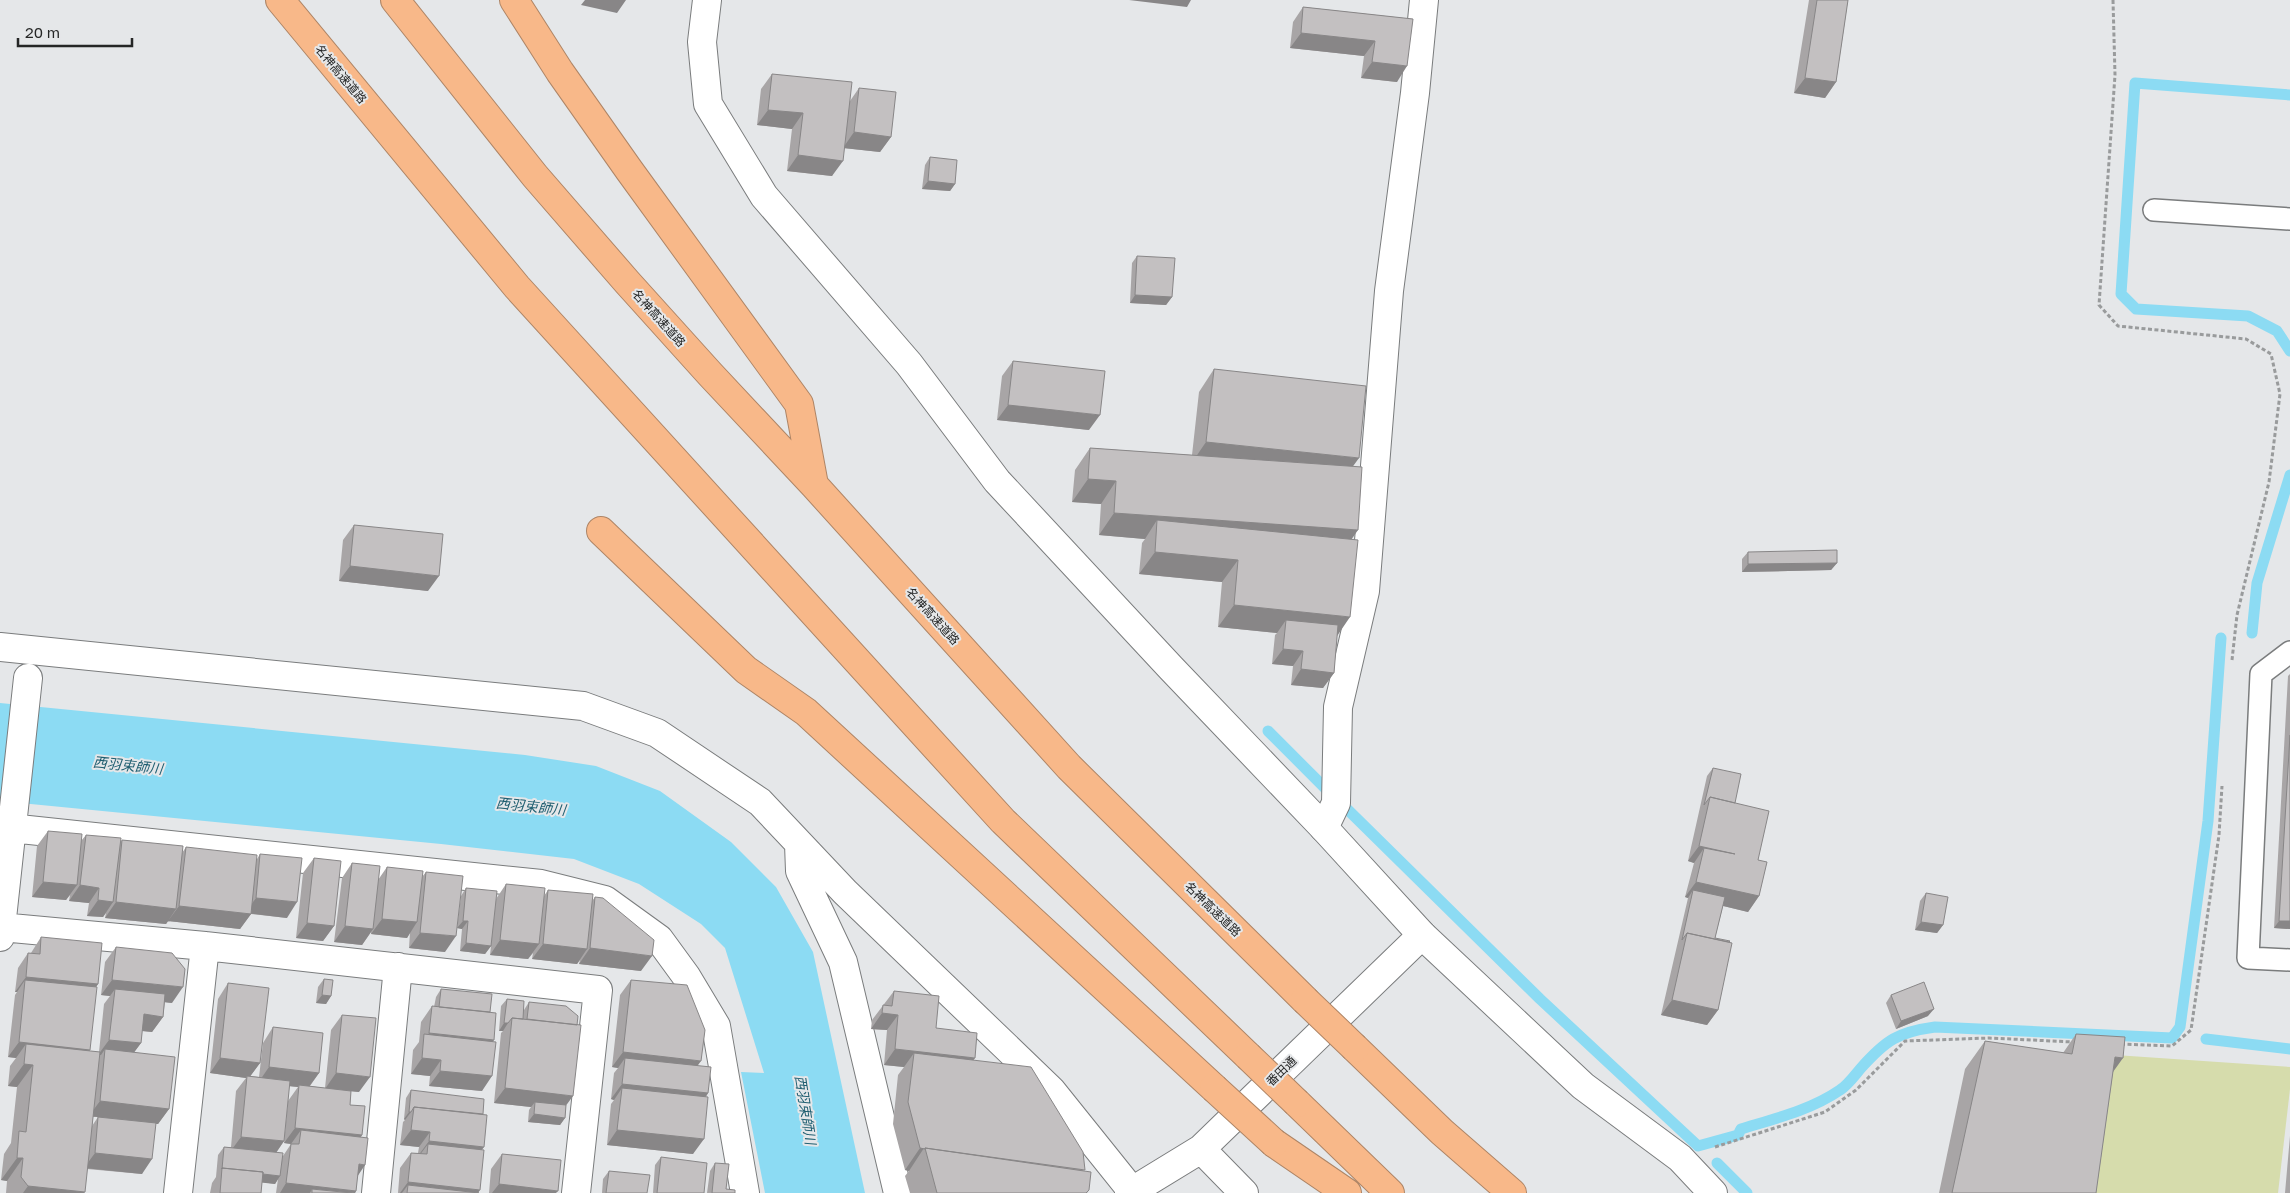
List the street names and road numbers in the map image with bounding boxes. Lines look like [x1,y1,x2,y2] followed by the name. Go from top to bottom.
[312,42,370,106] street label: 名神高速道路
[629,286,689,350] street label: 名神高速道路
[903,584,963,648] street label: 名神高速道路
[1182,879,1244,939] street label: 名神高速道路
[1263,1053,1299,1089] street label: 番田通

